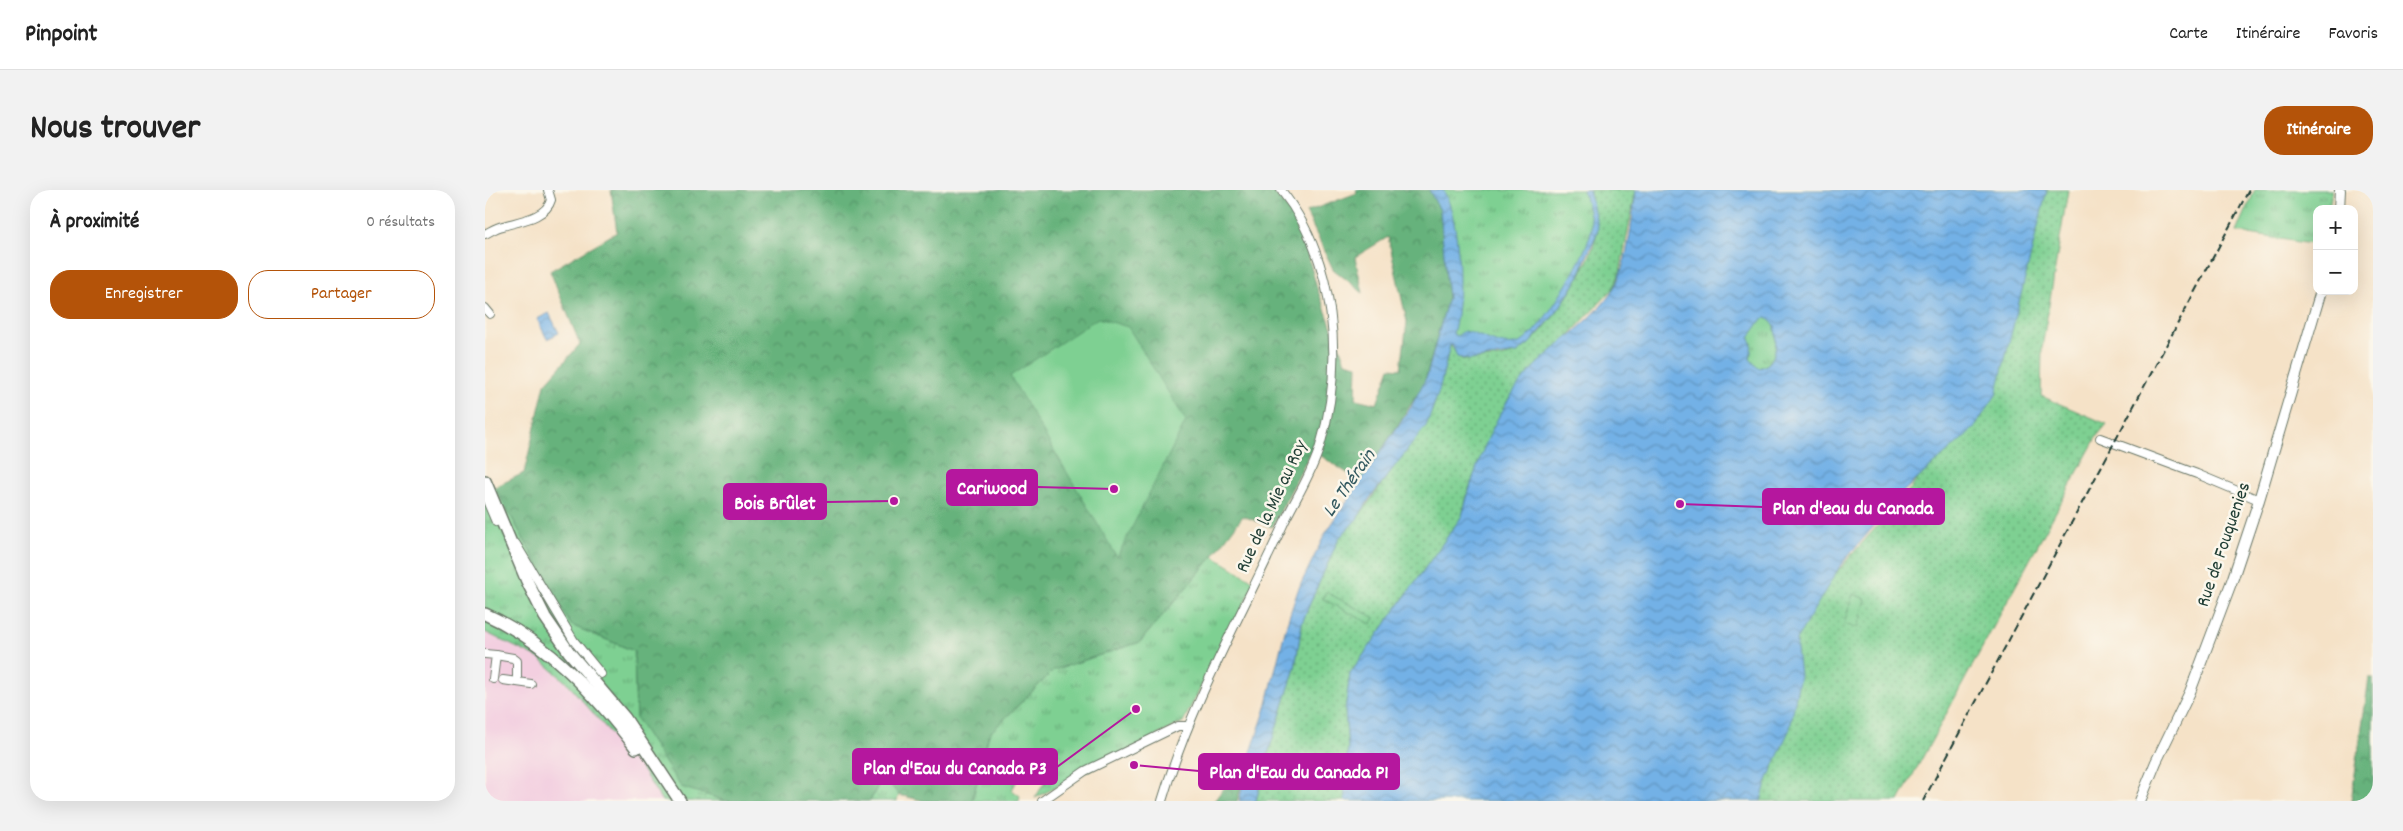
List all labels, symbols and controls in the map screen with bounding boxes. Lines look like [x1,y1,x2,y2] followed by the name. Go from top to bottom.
[25,18,97,52] text: Pinpoint
[2169,22,2208,47] text: Carte
[2236,22,2300,47] text: Itinéraire
[2328,22,2378,47] text: Favoris
[30,105,200,155] text: Nous trouver
[2264,106,2373,155] button: Itinéraire
[2313,205,2358,295] map controls
[2313,205,2358,250] button: +
[50,208,139,238] text: À proximité
[366,211,435,234] text: 0 résultats
[2313,250,2358,295] button: −
[50,270,238,319] button: Enregistrer
[248,270,435,319] button: Partager
[1230,436,1316,578] street label: Rue de la Mie au Roy
[1316,444,1384,524] water label: Le Thérain
[947,470,1037,505] callout: Cariwood
[957,476,1027,504] text: Cariwood
[2191,479,2259,611] street label: Rue de Fouquenies
[724,484,826,519] callout: Bois Brûlet
[1763,489,1944,524] callout: Plan d'eau du Canada
[734,491,816,519] text: Bois Brûlet
[1773,496,1934,524] text: Plan d'eau du Canada
[853,749,1057,784] callout: Plan d'Eau du Canada P3
[1199,754,1399,789] callout: Plan d'Eau du Canada P1
[863,756,1047,784] text: Plan d'Eau du Canada P3
[1209,760,1389,788] text: Plan d'Eau du Canada P1

